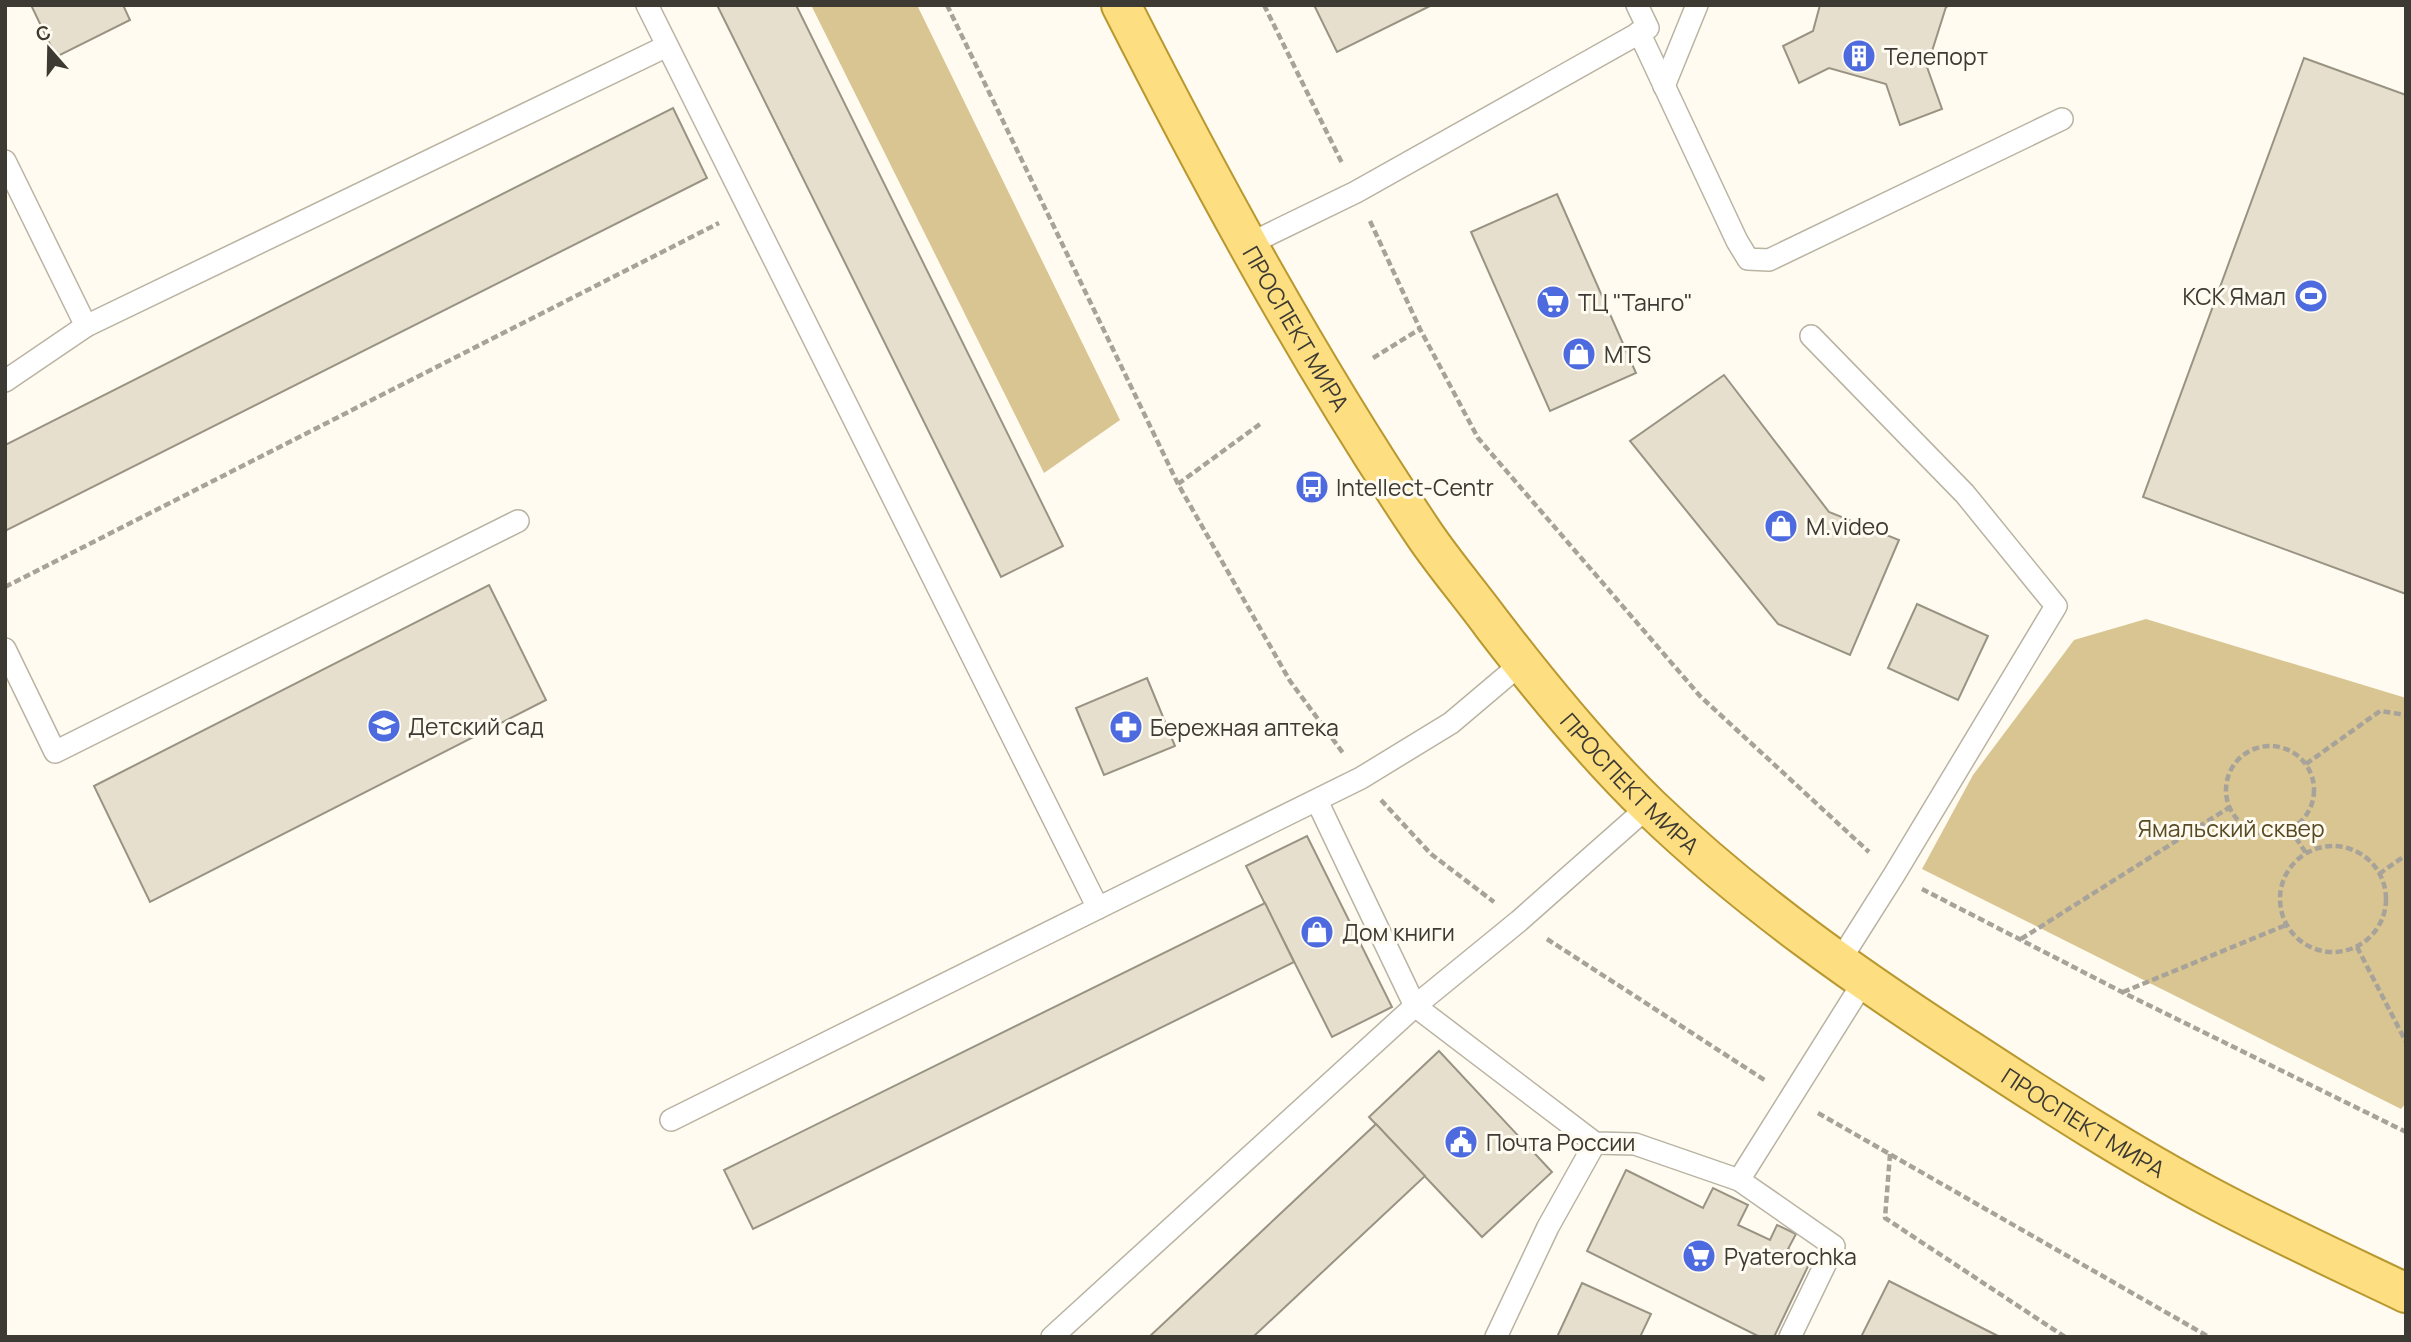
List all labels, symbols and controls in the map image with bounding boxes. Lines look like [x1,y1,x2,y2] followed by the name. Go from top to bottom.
[14,14,84,84] north arrow
[32,18,54,48] text: С
[1840,37,1878,75] building icon: Телепорт
[1884,40,1989,72] place label: Телепорт
[1236,240,1358,417] street label: ПРОСПЕКТ МИРА
[2292,277,2330,315] sports icon: КСК Ямал
[2182,280,2286,312] place label: КСК Ямал
[1534,283,1572,321] supermarket icon: ТЦ "Танго"
[1578,286,1693,318] place label: ТЦ "Танго"
[1560,335,1598,373] shop icon: MTS
[1604,338,1651,370] place label: MTS
[1293,468,1331,506] bus stop icon: Intellect-Centr
[1336,471,1494,503] place label: Intellect-Centr
[1762,507,1800,545] shop icon: M.video
[1806,510,1889,542] place label: M.video
[1554,706,1707,861] street label: ПРОСПЕКТ МИРА
[365,707,403,745] school or university icon: Детский сад
[1107,708,1145,746] pharmacy icon: Бережная аптека
[408,710,544,742] place label: Детский сад
[1150,711,1339,743] place label: Бережная аптека
[2137,812,2325,844] park label: Ямальский сквер
[1298,913,1336,951] shop icon: Дом книги
[1342,916,1455,948] place label: Дом книги
[1996,1060,2171,1185] street label: ПРОСПЕКТ МИРА
[1442,1123,1480,1161] public building icon: Почта России
[1486,1126,1635,1158] place label: Почта России
[1680,1237,1718,1275] supermarket icon: Pyaterochka
[1724,1240,1857,1272] place label: Pyaterochka

